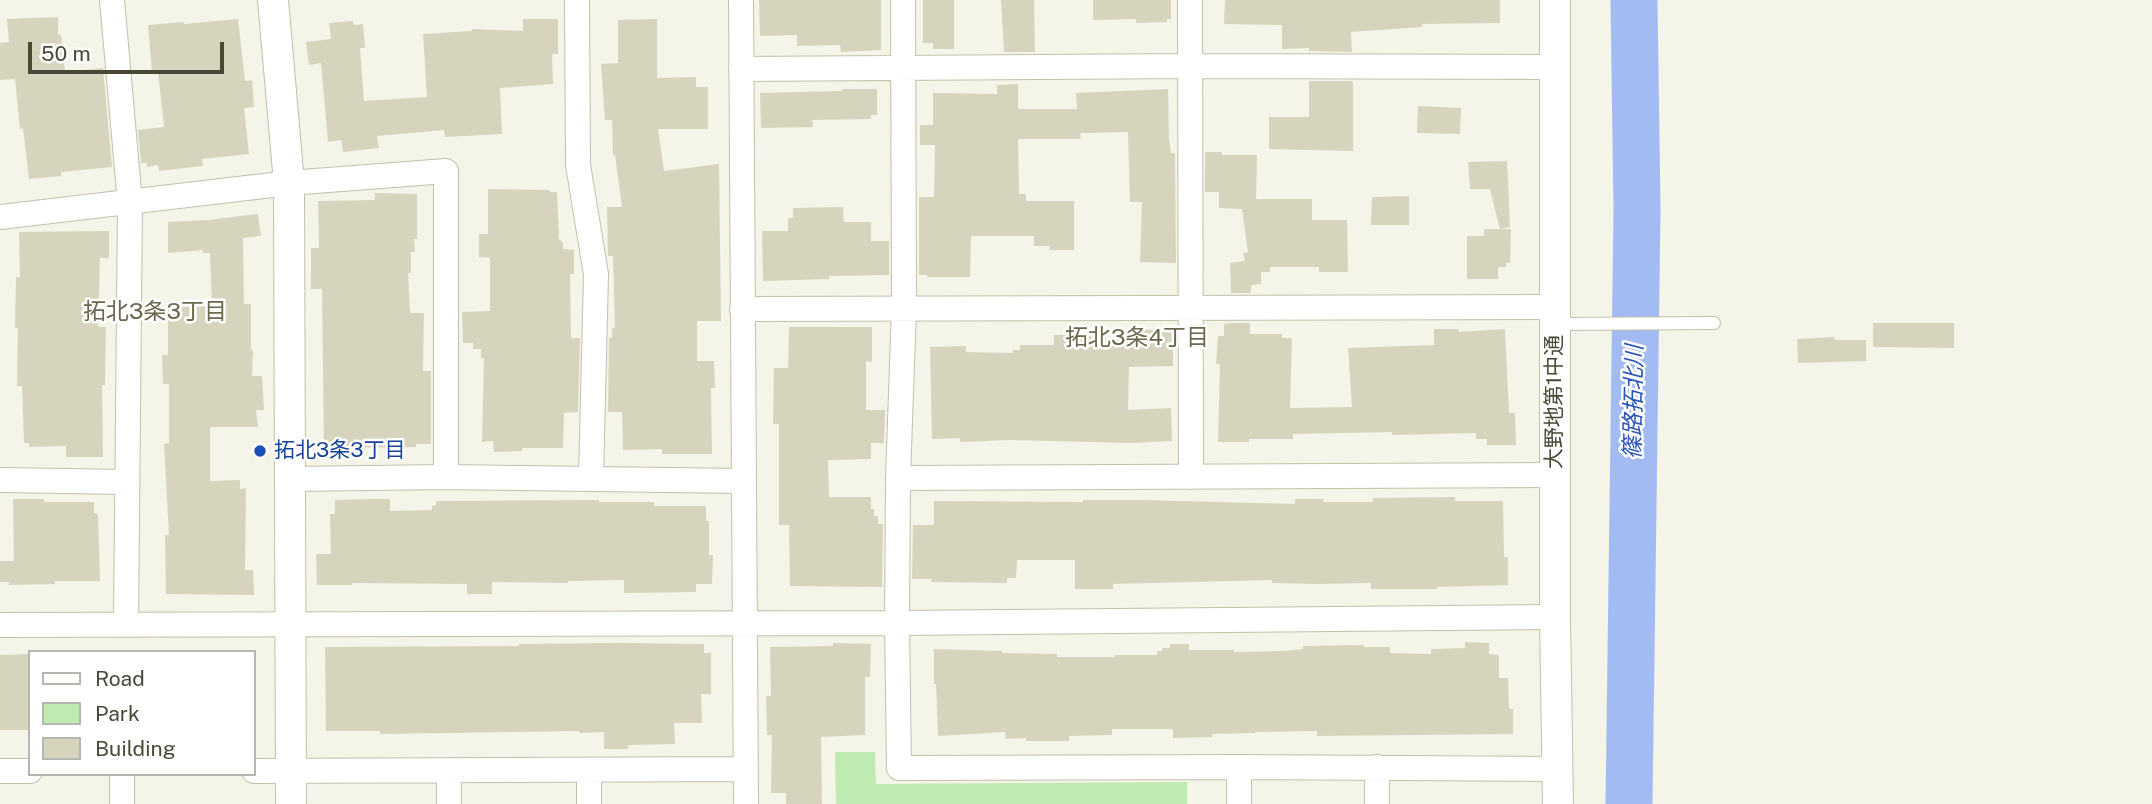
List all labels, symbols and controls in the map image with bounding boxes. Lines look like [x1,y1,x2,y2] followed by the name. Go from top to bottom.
[32,28,228,72] scale bar
[41,41,91,66] text: 50 m
[83,298,227,326] district label: 拓北3条3丁目
[1065,324,1209,352] district label: 拓北3条4丁目
[1542,335,1568,469] street label: 大野地第1中通
[1619,344,1649,460] water label: 篠路拓北川
[274,438,405,464] place label: 拓北3条3丁目
[252,443,268,459] marker: 拓北3条3丁目
[28,650,256,776] legend
[95,666,145,691] text: Road
[95,701,140,726] text: Park
[95,736,176,761] text: Building

